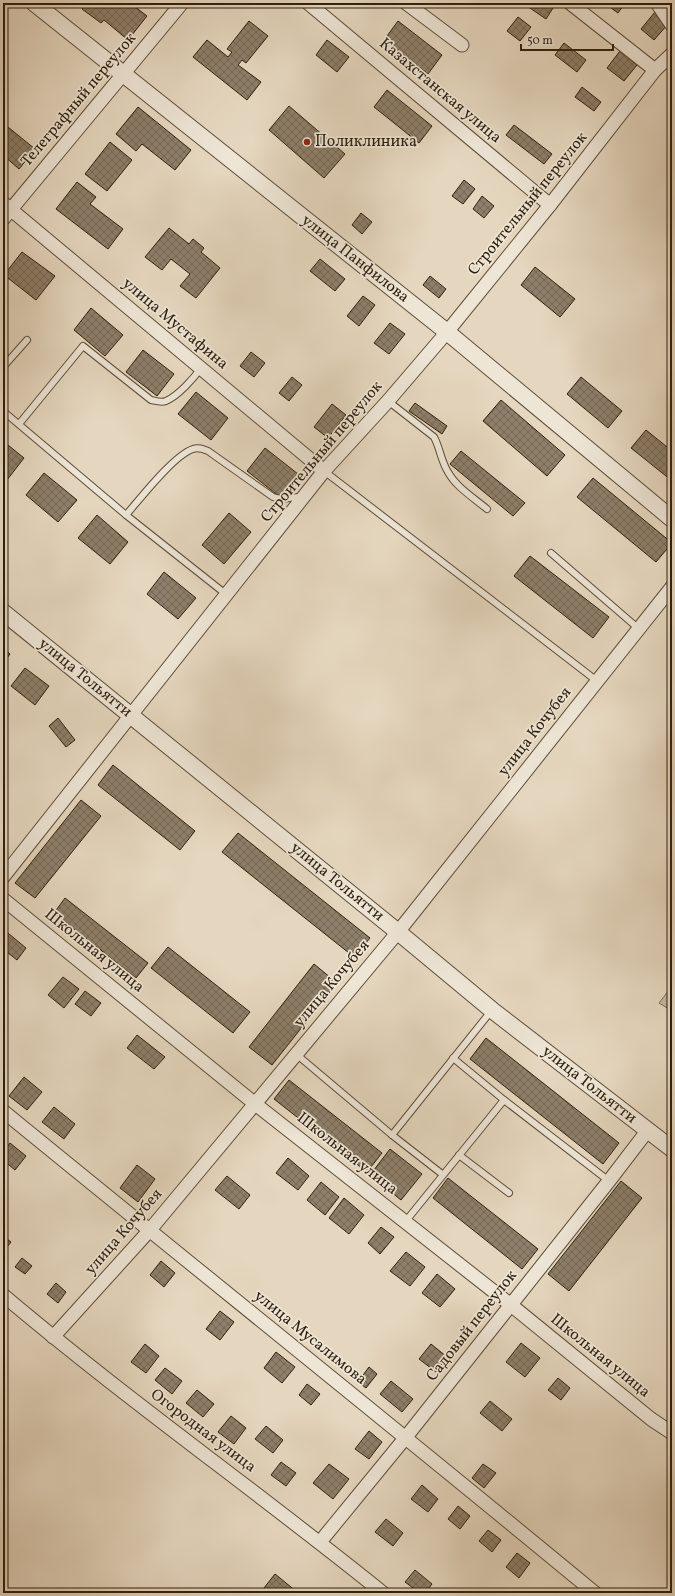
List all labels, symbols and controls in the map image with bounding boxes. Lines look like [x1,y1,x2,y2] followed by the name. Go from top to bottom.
[521,26,613,52] scale bar
[16,28,142,172] street label: Телеграфный переулок
[374,33,506,149] street label: Казахстанская улица
[527,33,553,49] text: 50 m
[463,127,593,280] street label: Строительный переулок
[315,131,417,153] place label: Поликлиника
[302,137,312,147] marker: Поликлиника
[296,210,414,308] street label: улица Панфилова
[117,273,233,375] street label: улица Мустафина
[256,376,388,528] street label: Строительный переулок
[33,633,137,723] street label: улица Тольятти
[493,683,577,781] street label: улица Кочубея
[285,837,389,927] street label: улица Тольятти
[39,904,149,998] street label: Школьная улица
[289,936,375,1032] street label: улица Кочубея
[537,1041,641,1129] street label: улица Тольятти
[292,1108,402,1200] street label: Школьная улица
[80,1184,168,1280] street label: улица Кочубея
[422,1265,523,1386] street label: Садовый переулок
[249,1286,371,1390] street label: улица Мусалимова
[545,1309,655,1403] street label: Школьная улица
[146,1384,260,1478] street label: Огородная улица

